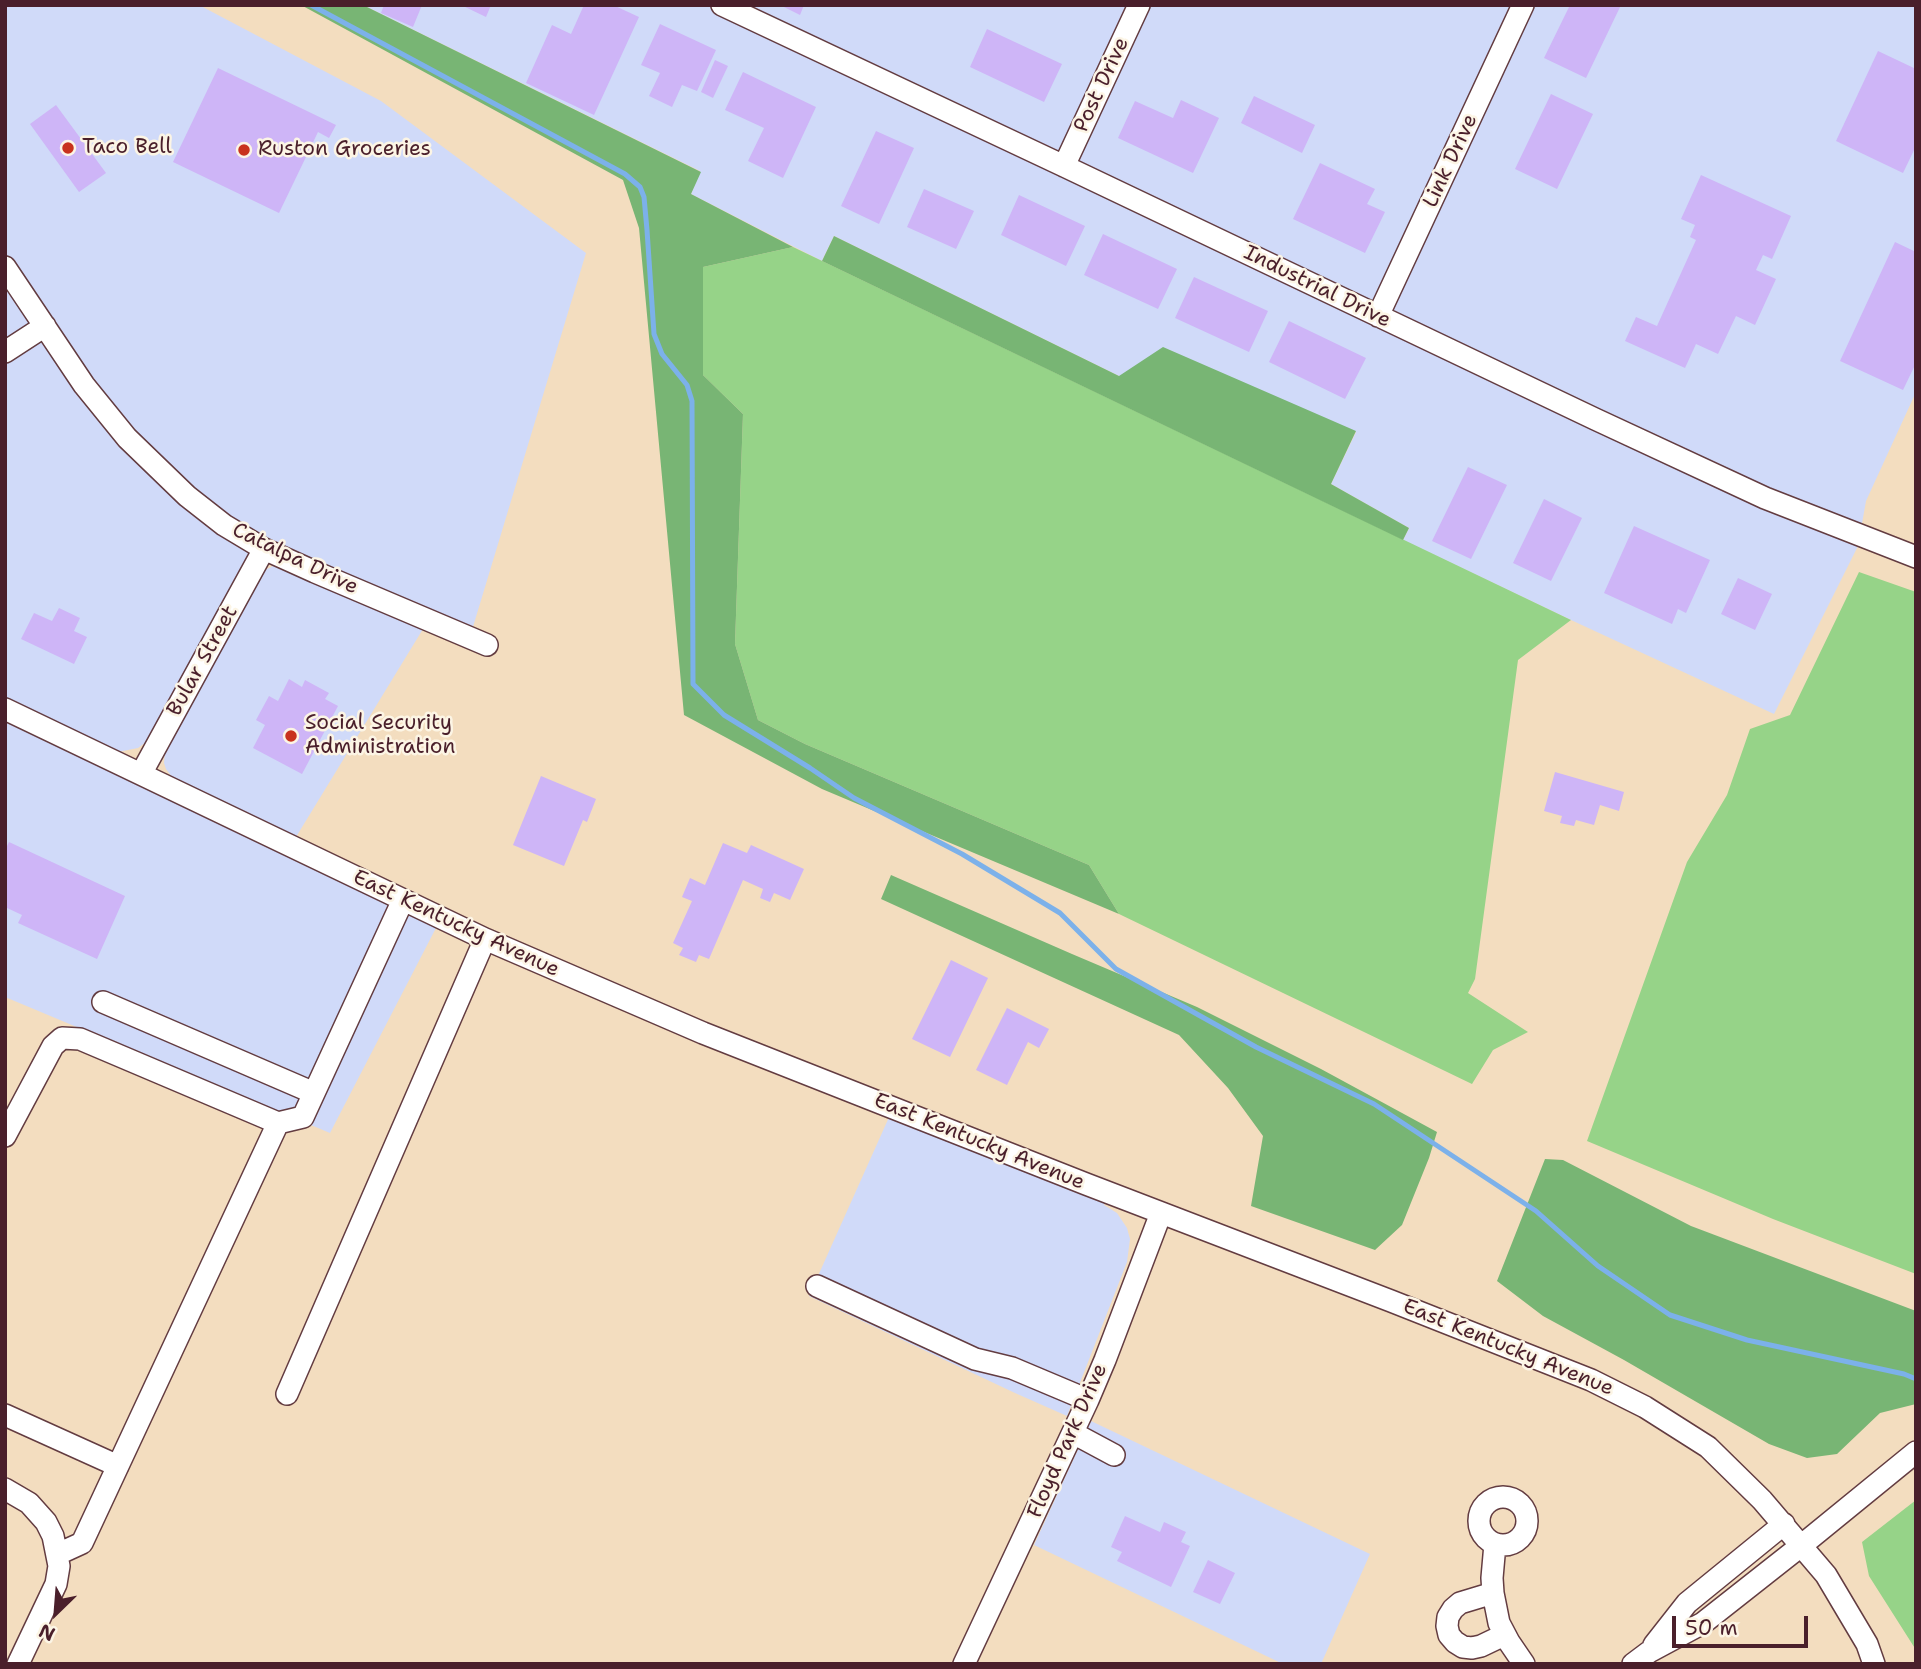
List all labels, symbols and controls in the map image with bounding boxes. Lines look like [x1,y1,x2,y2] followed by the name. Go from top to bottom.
[1069,34,1135,136] street label: Post Drive
[1418,110,1484,212] street label: Link Drive
[82,135,172,161] place label: Taco Bell
[258,137,431,163] place label: Ruston Groceries
[60,140,76,156] marker: Taco Bell
[236,142,252,158] marker: Ruston Groceries
[1239,240,1395,334] street label: Industrial Drive
[228,518,362,600] street label: Catalpa Drive
[162,601,244,721] street label: Bular Street
[305,711,455,761] place label: Social Security Administration
[283,728,299,744] marker: Social Security Administration
[349,865,563,983] street label: East Kentucky Avenue
[870,1088,1088,1196] street label: East Kentucky Avenue
[1399,1294,1617,1402] street label: East Kentucky Avenue
[1023,1360,1113,1522] street label: Floyd Park Drive
[21,1578,91,1648] north arrow
[1676,1602,1812,1646] scale bar
[1685,1614,1738,1642] text: 50 m
[35,1618,59,1647] text: N

